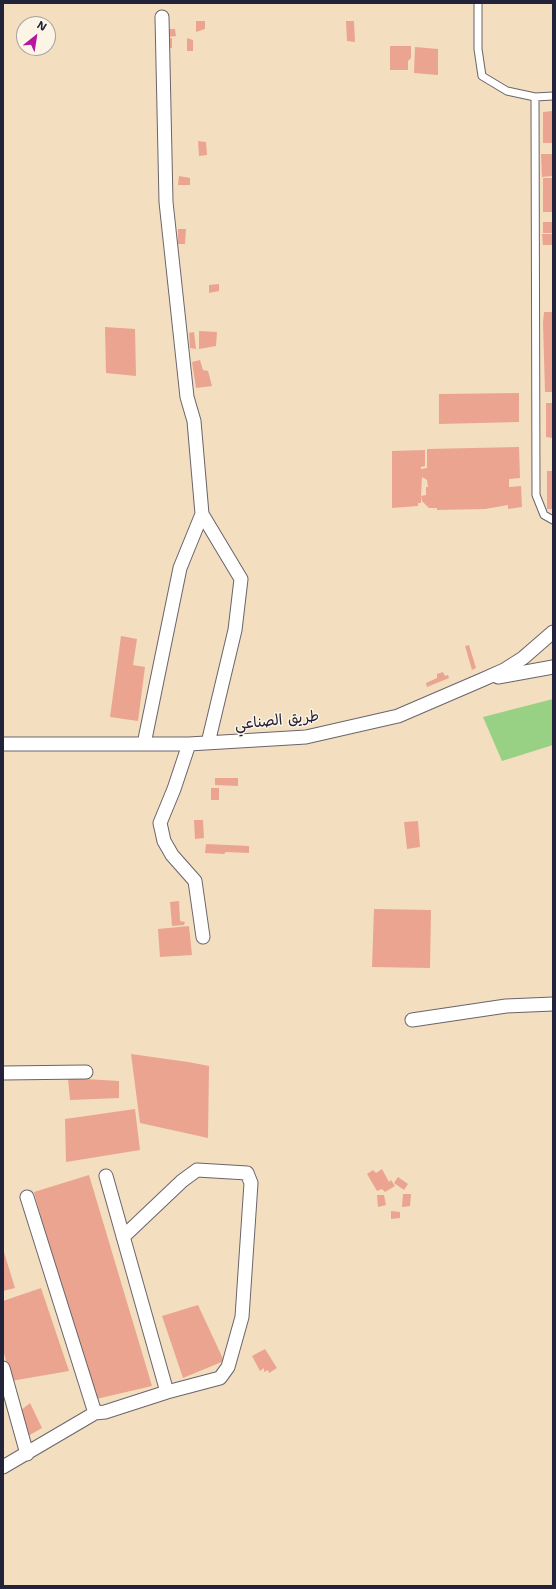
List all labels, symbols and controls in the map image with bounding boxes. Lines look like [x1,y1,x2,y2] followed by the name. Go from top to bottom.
[16,16,56,56] north arrow
[34,17,49,35] text: N
[234,708,320,734] street label: طريق الصناعي

